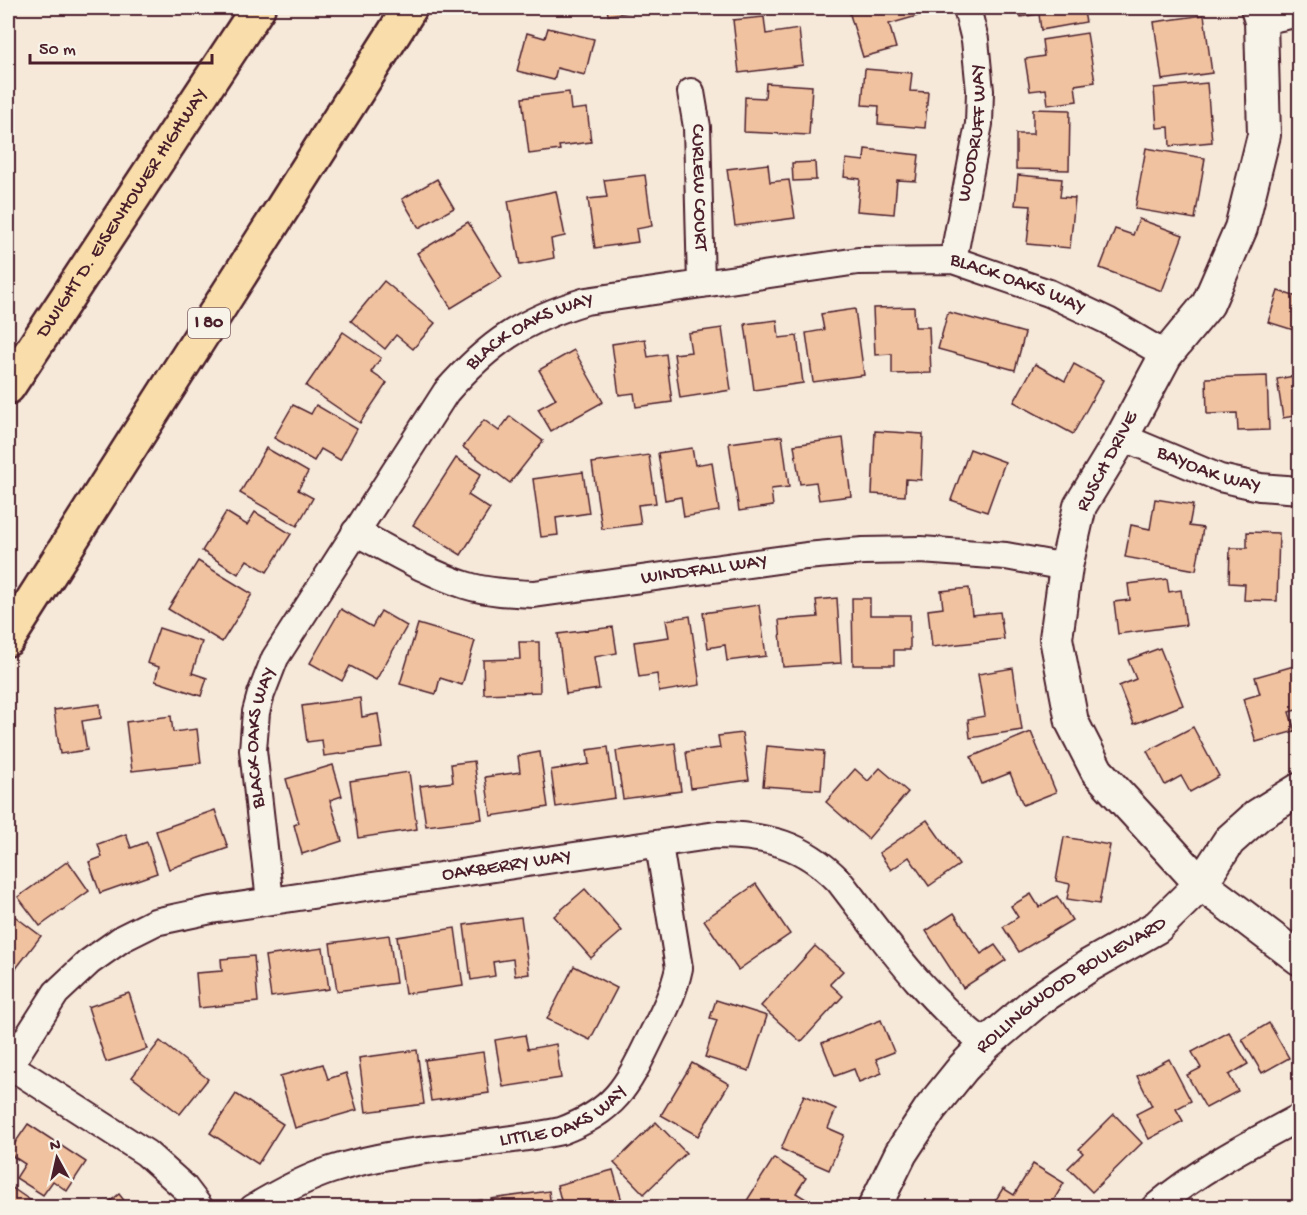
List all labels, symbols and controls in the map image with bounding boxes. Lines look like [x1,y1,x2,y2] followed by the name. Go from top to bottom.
[30,27,212,65] scale bar
[39,40,76,61] text: 50 m
[953,63,992,204] street label: WOODRUFF WAY
[31,84,213,344] street label: DWIGHT D. EISENHOWER HIGHWAY
[685,124,712,253] street label: CURLEW COURT
[946,248,1089,320] street label: BLACK OAKS WAY
[461,289,595,376] street label: BLACK OAKS WAY
[188,308,230,338] road number: I 80
[1072,407,1145,516] street label: RUSCH DRIVE
[1152,441,1263,498] street label: BAYOAK WAY
[640,550,769,590] street label: WINDFALL WAY
[241,664,282,810] street label: BLACK OAKS WAY
[440,845,573,887] street label: OAKBERRY WAY
[971,911,1173,1059] street label: ROLLINGWOOD BOULEVARD
[498,1081,632,1152] street label: LITTLE OAKS WAY
[27,1128,87,1188] north arrow
[49,1136,62,1157] text: N

